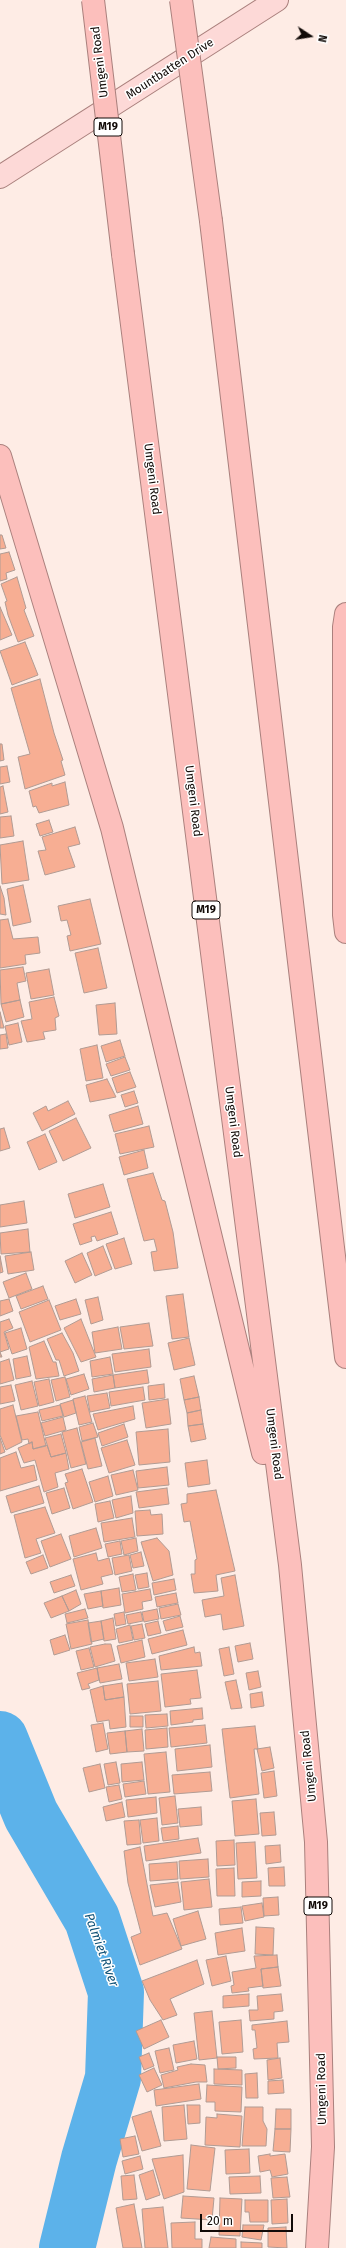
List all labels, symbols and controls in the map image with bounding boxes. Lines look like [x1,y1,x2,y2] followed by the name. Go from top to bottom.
[290,16,330,56] north arrow
[88,25,112,99] street label: Umgeni Road
[315,34,329,44] text: N
[123,35,217,103] street label: Mountbatten Drive
[94,118,122,136] road number: M19
[140,442,164,516] street label: Umgeni Road
[181,764,205,838] street label: Umgeni Road
[192,901,220,919] road number: M19
[221,1085,245,1159] street label: Umgeni Road
[262,1407,286,1481] street label: Umgeni Road
[298,1729,320,1803] street label: Umgeni Road
[304,1897,332,1915] road number: M19
[81,1911,121,1989] water label: Palmiet River
[314,2053,330,2125] street label: Umgeni Road
[202,2206,295,2232] scale bar
[207,2214,233,2228] text: 20 m

